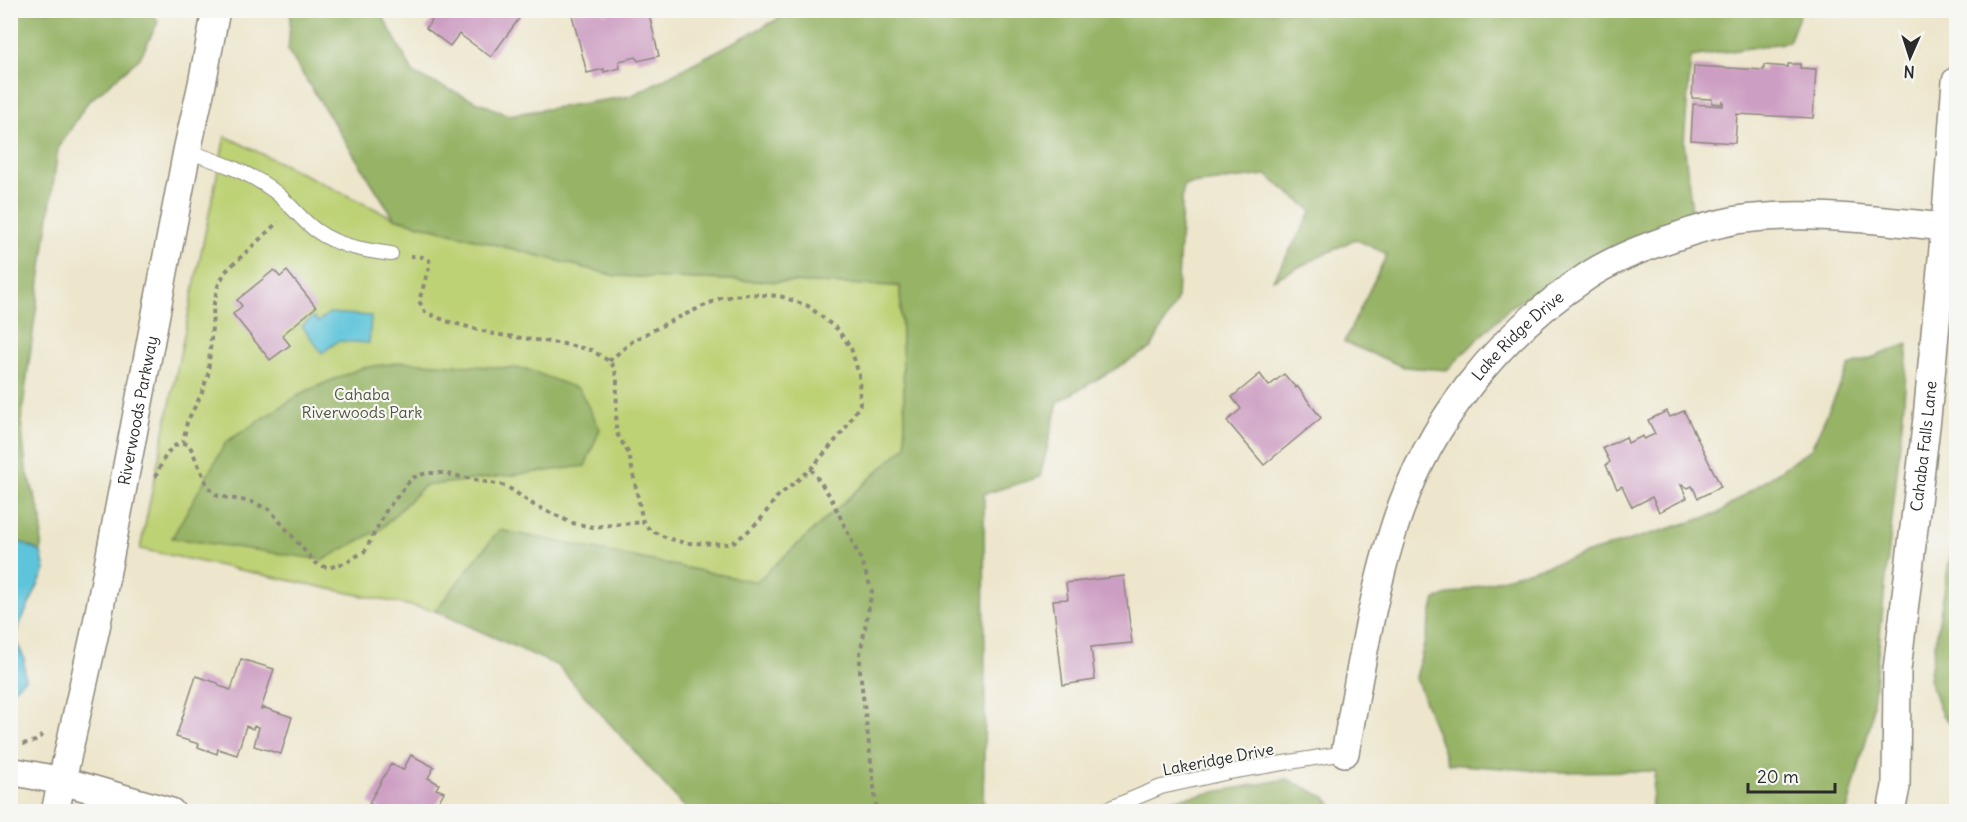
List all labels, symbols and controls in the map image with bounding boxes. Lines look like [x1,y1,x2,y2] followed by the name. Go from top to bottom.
[1880,27,1940,87] north arrow
[1903,62,1915,82] text: N
[1467,286,1567,384] street label: Lake Ridge Drive
[114,334,162,487] street label: Riverwoods Parkway
[1906,380,1940,512] street label: Cahaba Falls Lane
[302,384,422,422] park label: Cahaba Riverwoods Park
[1161,738,1275,780] street label: Lakeridge Drive
[1748,756,1835,794] scale bar
[1757,765,1799,788] text: 20 m

